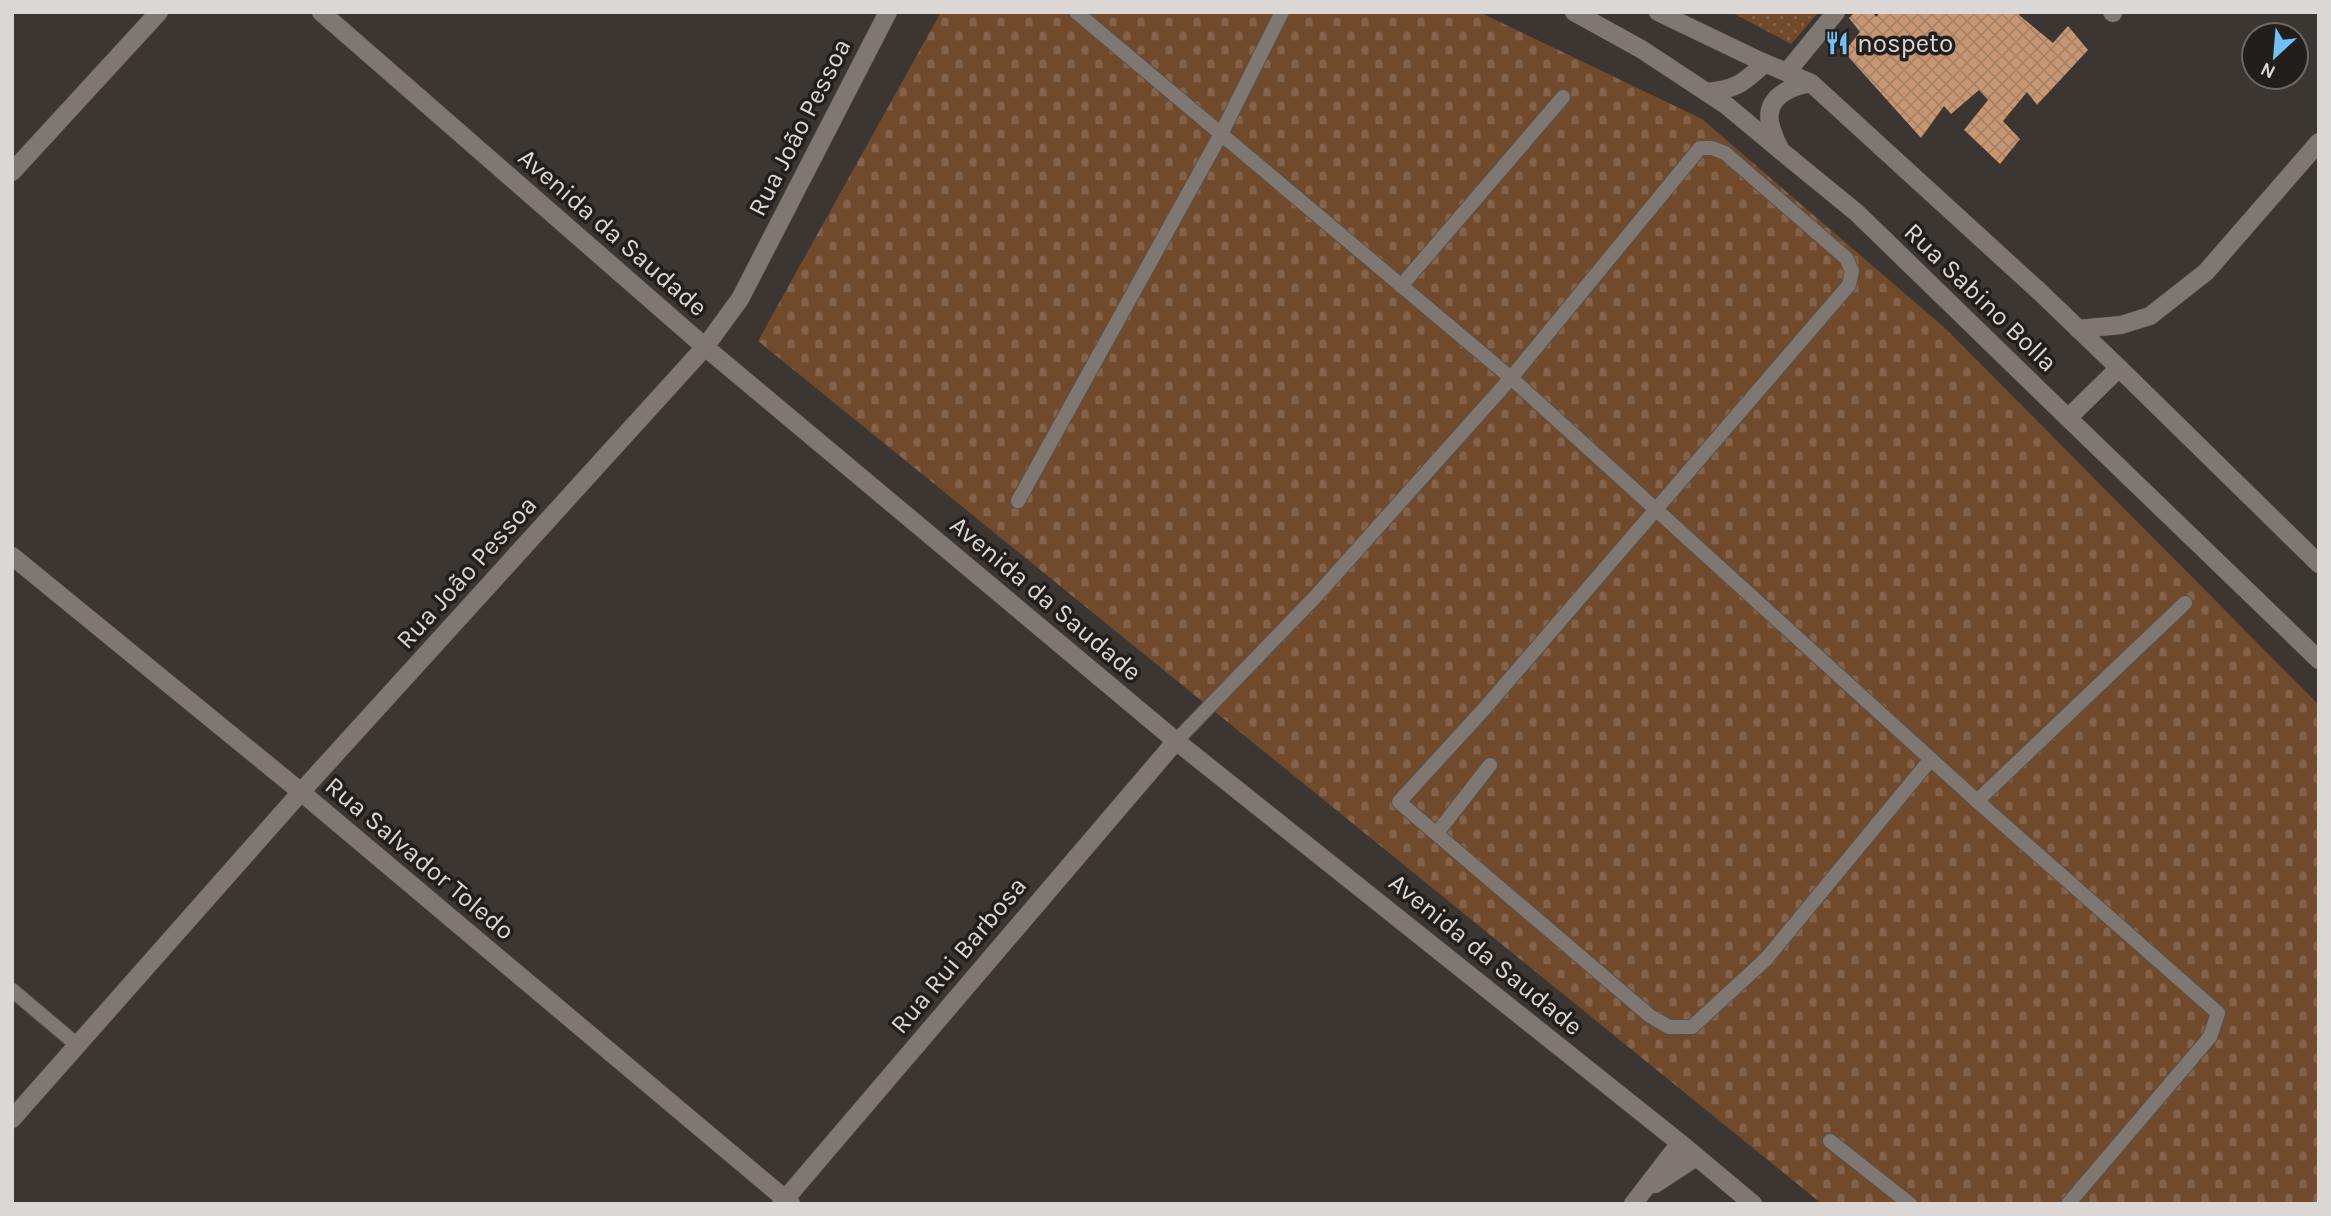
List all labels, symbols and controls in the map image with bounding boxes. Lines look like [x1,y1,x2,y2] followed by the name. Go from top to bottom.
[2240,21,2310,91] north arrow
[1857,28,1953,59] place label: nospeto
[1823,29,1851,57] restaurant icon: nospeto
[741,33,858,221] street label: Rua João Pessoa
[2257,58,2279,83] text: N
[512,142,714,323] street label: Avenida da Saudade
[1898,217,2064,378] street label: Rua Sabino Bolla
[390,489,543,655] street label: Rua João Pessoa
[944,509,1148,687] street label: Avenida da Saudade
[319,770,521,947] street label: Rua Salvador Toledo
[1383,867,1589,1042] street label: Avenida da Saudade
[884,871,1033,1040] street label: Rua Rui Barbosa

